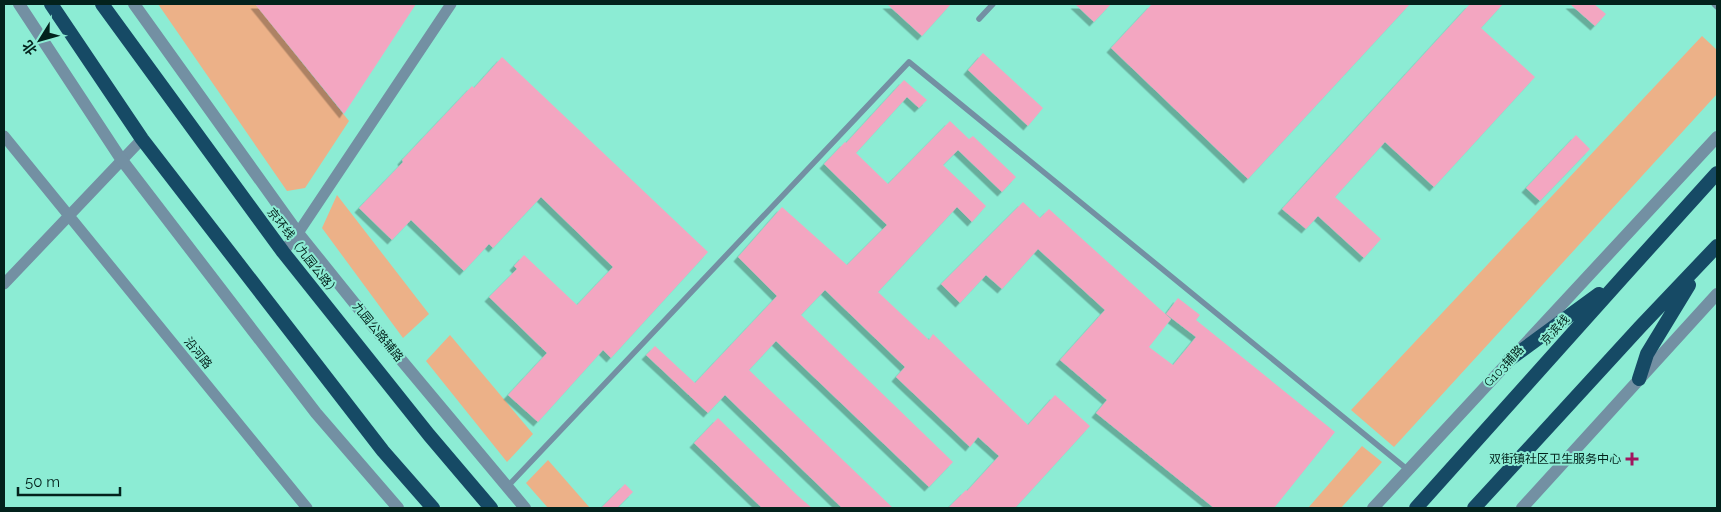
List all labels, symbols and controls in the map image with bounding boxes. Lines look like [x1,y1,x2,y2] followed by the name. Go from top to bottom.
[15,15,65,65] north arrow
[19,37,40,58] text: 北
[264,205,342,299] street label: 京环线（九园公路）
[350,300,406,364] street label: 九园公路辅路
[1538,312,1572,348] street label: 京滨线
[181,335,215,371] street label: 沿河路
[1481,342,1527,390] street label: G103辅路
[1489,452,1621,466] place label: 双街镇社区卫生服务中心
[1625,452,1639,466] marker: 双街镇社区卫生服务中心
[18,464,120,496] scale bar
[25,473,60,491] text: 50 m

